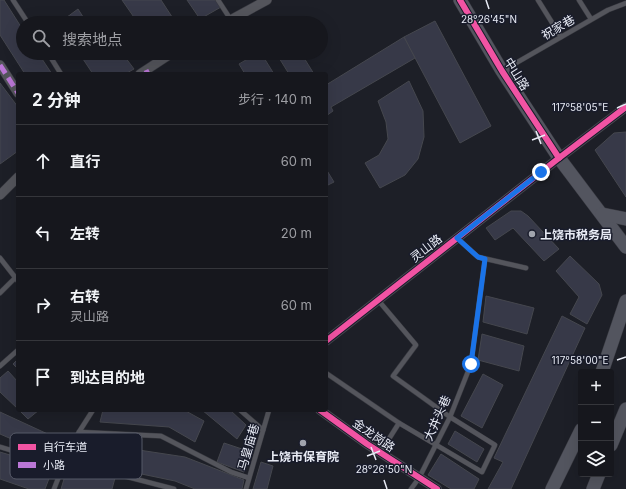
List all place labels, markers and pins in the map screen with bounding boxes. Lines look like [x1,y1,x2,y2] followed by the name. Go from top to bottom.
[540,227,612,242] place label: 上饶市税务局
[527,229,537,239] marker: 上饶市税务局
[298,438,308,448] marker: 上饶市保育院
[267,449,339,464] place label: 上饶市保育院

